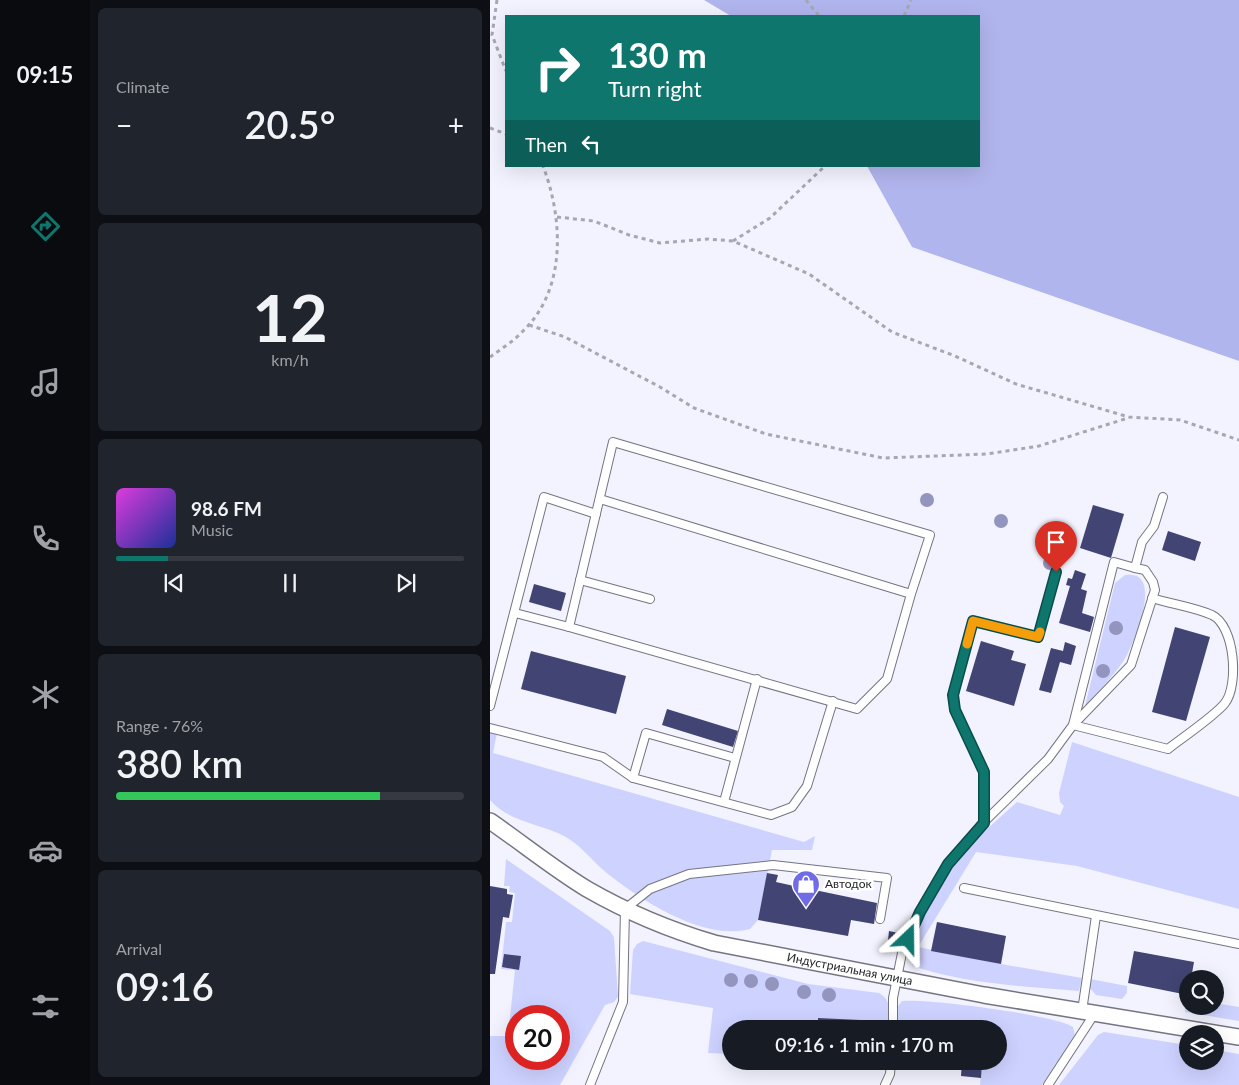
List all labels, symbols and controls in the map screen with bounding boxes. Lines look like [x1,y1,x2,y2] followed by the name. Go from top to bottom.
[608,33,707,75] text: 130 m
[525,35,590,100] icon: right
[17,61,73,88] text: 09:15
[608,75,702,102] text: Turn right
[116,77,169,96] text: Climate
[245,101,335,147] text: 20.5°
[116,108,132,142] text: −
[448,108,464,142] text: +
[577,130,605,158] icon: left
[525,133,567,156] text: Then
[28,209,63,244] icon: directions
[252,278,328,356] text: 12
[271,350,309,369] text: km/h
[28,365,63,400] icon: music
[191,497,262,520] text: 98.6 FM
[191,520,233,539] text: Music
[28,521,63,556] icon: phone
[1035,521,1077,572] pin
[1042,528,1070,556] icon: arrive
[160,569,188,597] icon: previous
[276,569,304,597] icon: pause
[392,569,420,597] icon: next
[28,677,63,712] icon: climate
[116,716,203,735] text: Range · 76%
[116,740,243,786] text: 380 km
[28,833,63,868] icon: car
[791,869,821,908] shop icon: Автодок
[825,876,872,891] place label: Автодок
[881,912,933,964] position arrow
[116,939,162,958] text: Arrival
[786,949,914,988] street label: Индустриальная улица
[116,963,214,1009] text: 09:16
[1179,970,1224,1070] map controls
[1179,970,1224,1015] button: search
[28,989,63,1024] icon: filters
[505,1005,570,1070] speed limit sign: 20
[1179,1025,1224,1070] button: layers
[775,1033,954,1056] text: 09:16 · 1 min · 170 m

